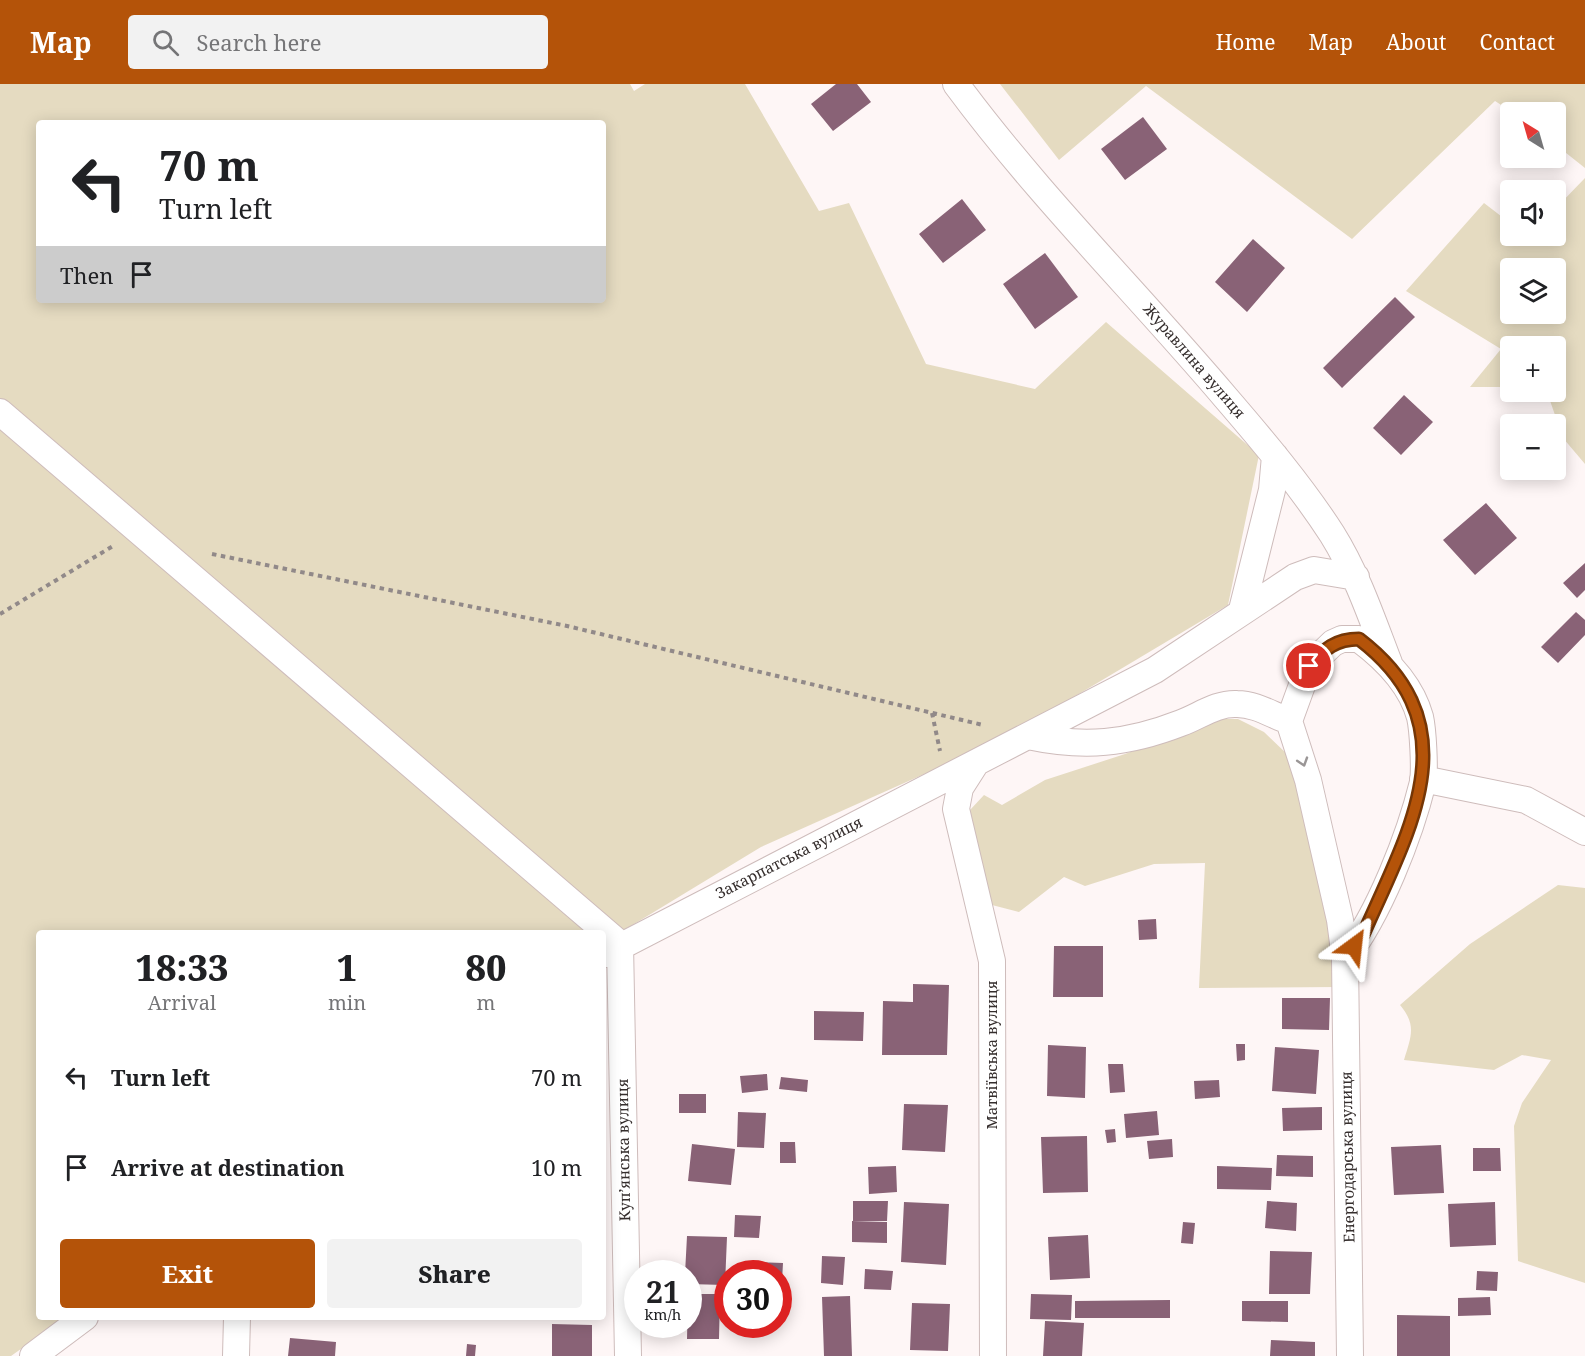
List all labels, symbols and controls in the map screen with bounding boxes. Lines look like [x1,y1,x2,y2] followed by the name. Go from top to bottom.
[128,15,548,69] search box
[30,23,92,61] text: Map
[149,26,182,59] icon: search
[197,27,321,57] text: Search here
[1216,28,1276,56] text: Home
[1309,28,1353,56] text: Map
[1386,28,1447,56] text: About
[1480,28,1555,56] text: Contact
[1500,102,1566,168] north arrow
[1500,102,1566,480] map controls
[159,136,259,193] text: 70 m
[60,144,138,222] icon: left
[1500,180,1566,246] button: sound
[159,190,272,227] text: Turn left
[125,258,158,291] icon: arrive
[1500,258,1566,324] button: layers
[60,260,113,290] text: Then
[1139,298,1250,422] street label: Журавлина вулиця
[1500,336,1566,402] button: +
[1500,414,1566,480] button: −
[1283,640,1334,691] pin
[1292,649,1325,682] icon: arrive
[1295,756,1308,767] one-way arrow
[712,811,865,903] street label: Закарпатська вулиця
[1322,914,1386,978] position arrow
[136,943,228,992] text: 18:33
[337,943,357,992] text: 1
[466,943,506,992] text: 80
[981,980,1001,1130] street label: Матвіївська вулиця
[148,989,216,1016] text: Arrival
[328,989,366,1016] text: min
[477,989,495,1016] text: m
[60,1061,93,1094] icon: left
[111,1062,210,1092] text: Turn left
[531,1062,582,1092] text: 70 m
[1336,1071,1358,1243] street label: Енергодарська вулиця
[612,1078,634,1222] street label: Купʼянська вулиця
[60,1151,93,1184] icon: arrive
[111,1152,345,1182] text: Arrive at destination
[531,1152,582,1182] text: 10 m
[60,1239,315,1308] button: Exit
[327,1239,582,1308] button: Share
[714,1260,792,1338] speed limit sign: 30
[646,1271,680,1312] text: 21
[645,1304,681,1324] text: km/h

